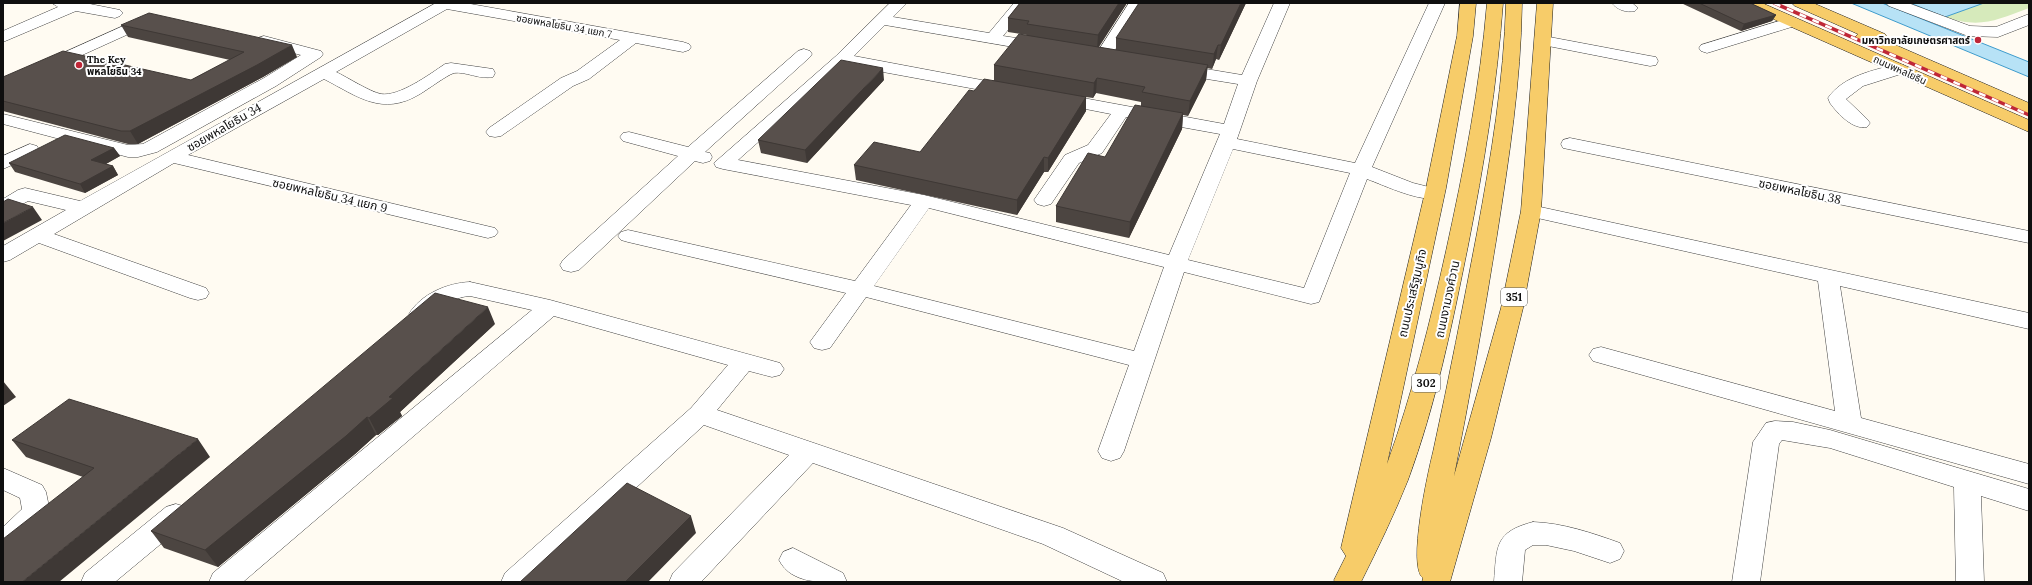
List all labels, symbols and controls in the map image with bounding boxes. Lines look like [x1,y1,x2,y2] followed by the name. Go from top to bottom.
[515,11,613,41] street label: ซอยพหลโยธิน 34 แยก 7
[1862,34,1970,47] place label: มหาวิทยาลัยเกษตรศาสตร์
[1973,35,1983,45] marker: มหาวิทยาลัยเกษตรศาสตร์
[1871,52,1929,88] street label: ถนนพหลโยธิน
[87,53,142,78] place label: The Key พหลโยธิน 34
[74,60,84,70] marker: The Key พหลโยธิน 34
[184,99,264,154] street label: ซอยพหลโยธิน 34
[271,174,389,216] street label: ซอยพหลโยธิน 34 แยก 9
[1757,175,1843,207] street label: ซอยพหลโยธิน 38
[1395,247,1429,339] street label: ถนนประเสริฐมนูกิจ
[1431,259,1463,339] street label: ถนนงามวงศ์วาน
[1501,288,1527,306] road number: 351
[1412,374,1440,392] road number: 302

